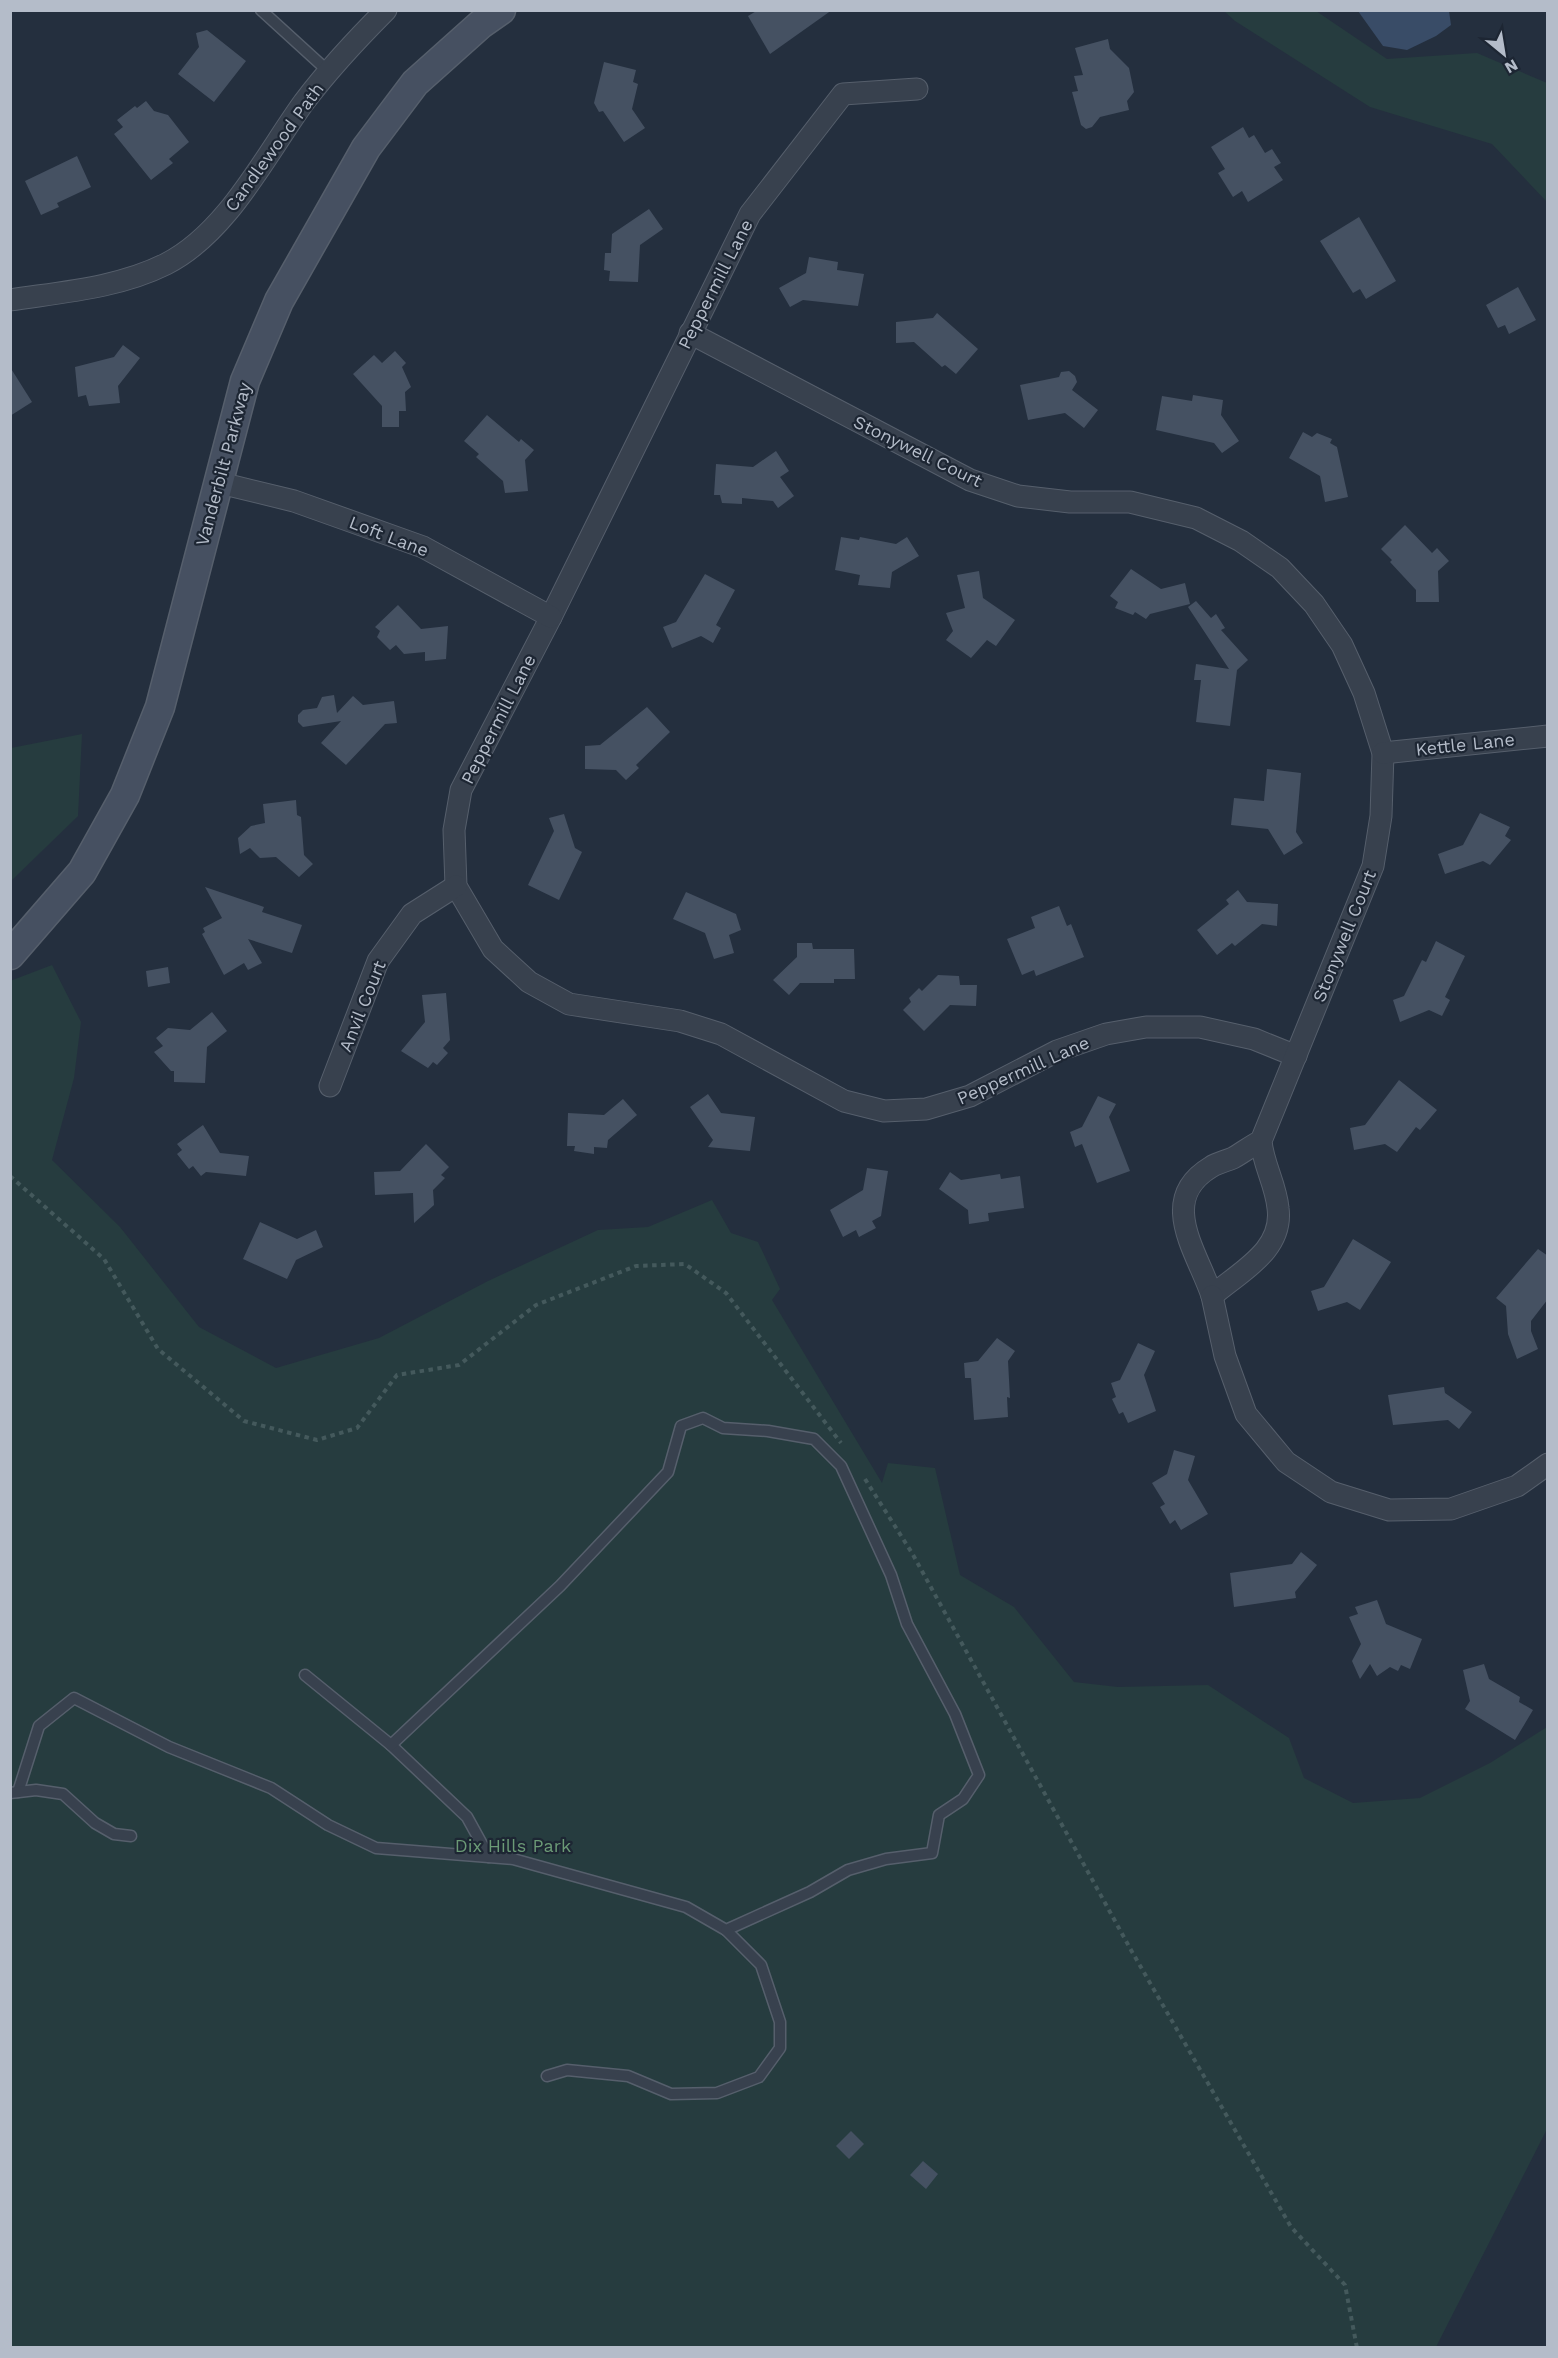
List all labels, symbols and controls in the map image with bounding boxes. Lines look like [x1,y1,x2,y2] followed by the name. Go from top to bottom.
[1474,24,1534,84] north arrow
[1501,55,1521,78] text: N
[220,79,328,215] street label: Candlewood Path
[673,216,757,352] street label: Peppermill Lane
[191,379,255,548] street label: Vanderbilt Parkway
[850,411,986,491] street label: Stonywell Court
[346,511,432,561] street label: Loft Lane
[456,651,540,787] street label: Peppermill Lane
[1414,728,1516,760] street label: Kettle Lane
[1308,867,1380,1005] street label: Stonywell Court
[334,957,390,1055] street label: Anvil Court
[954,1031,1092,1109] street label: Peppermill Lane
[455,1835,571,1856] park label: Dix Hills Park

